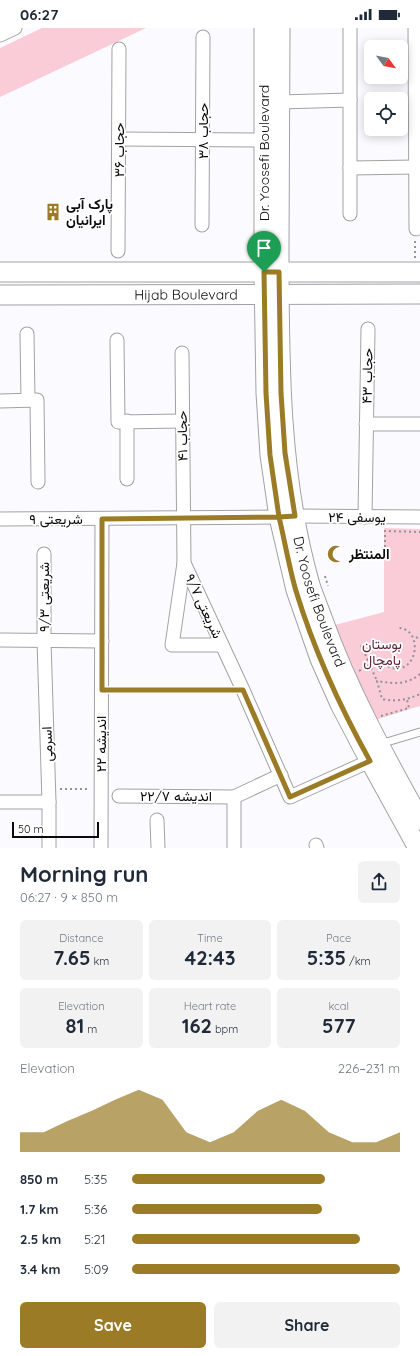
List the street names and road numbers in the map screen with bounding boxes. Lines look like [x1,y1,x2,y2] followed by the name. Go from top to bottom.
[255,85,273,221] street label: Dr. Yoosefi Boulevard
[194,103,212,159] street label: حجاب ۳۸
[110,123,128,177] street label: حجاب ۳۶
[134,285,238,304] street label: Hijab Boulevard
[358,348,376,404] street label: حجاب ۴۳
[173,410,191,462] street label: حجاب ۴۱
[328,508,386,526] street label: یوسفی ۲۴
[29,510,83,528] street label: شریعتی ۹
[289,535,349,670] street label: Dr. Yoosefi Boulevard
[35,562,53,632] street label: شریعتی ۹/۳
[181,571,227,641] street label: شریعتی ۹/۷
[92,716,110,772] street label: اندیشه ۲۲
[37,726,57,762] street label: اسرمی
[140,787,212,805] street label: اندیشه ۲۲/۷

